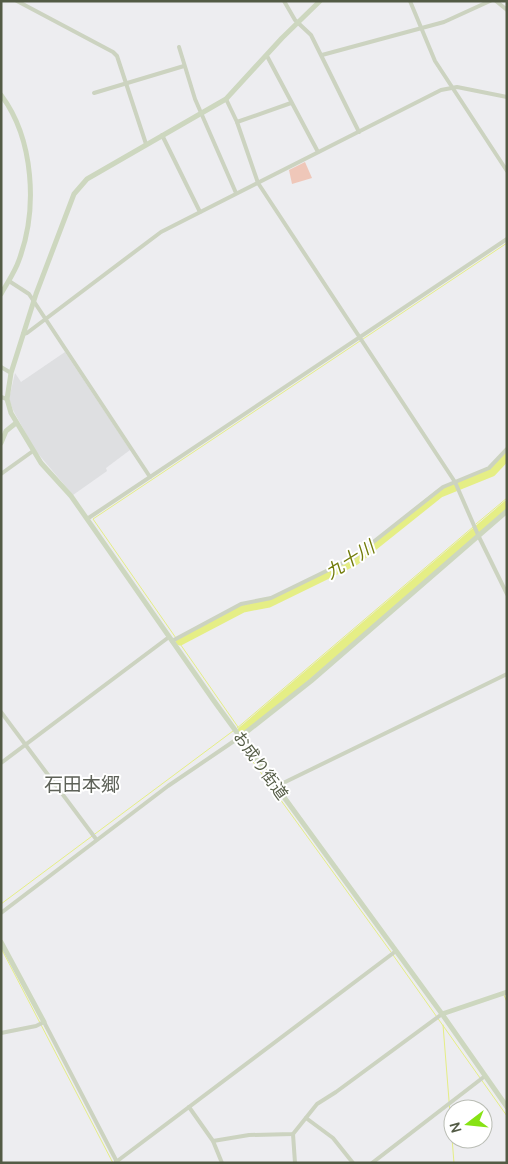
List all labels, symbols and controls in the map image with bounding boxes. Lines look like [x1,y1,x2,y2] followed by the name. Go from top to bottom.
[320,534,380,584] water label: 九十川
[229,726,293,804] street label: お成り街道
[44,771,120,797] district label: 石田本郷
[443,1099,493,1149] north arrow
[445,1120,466,1135] text: N

